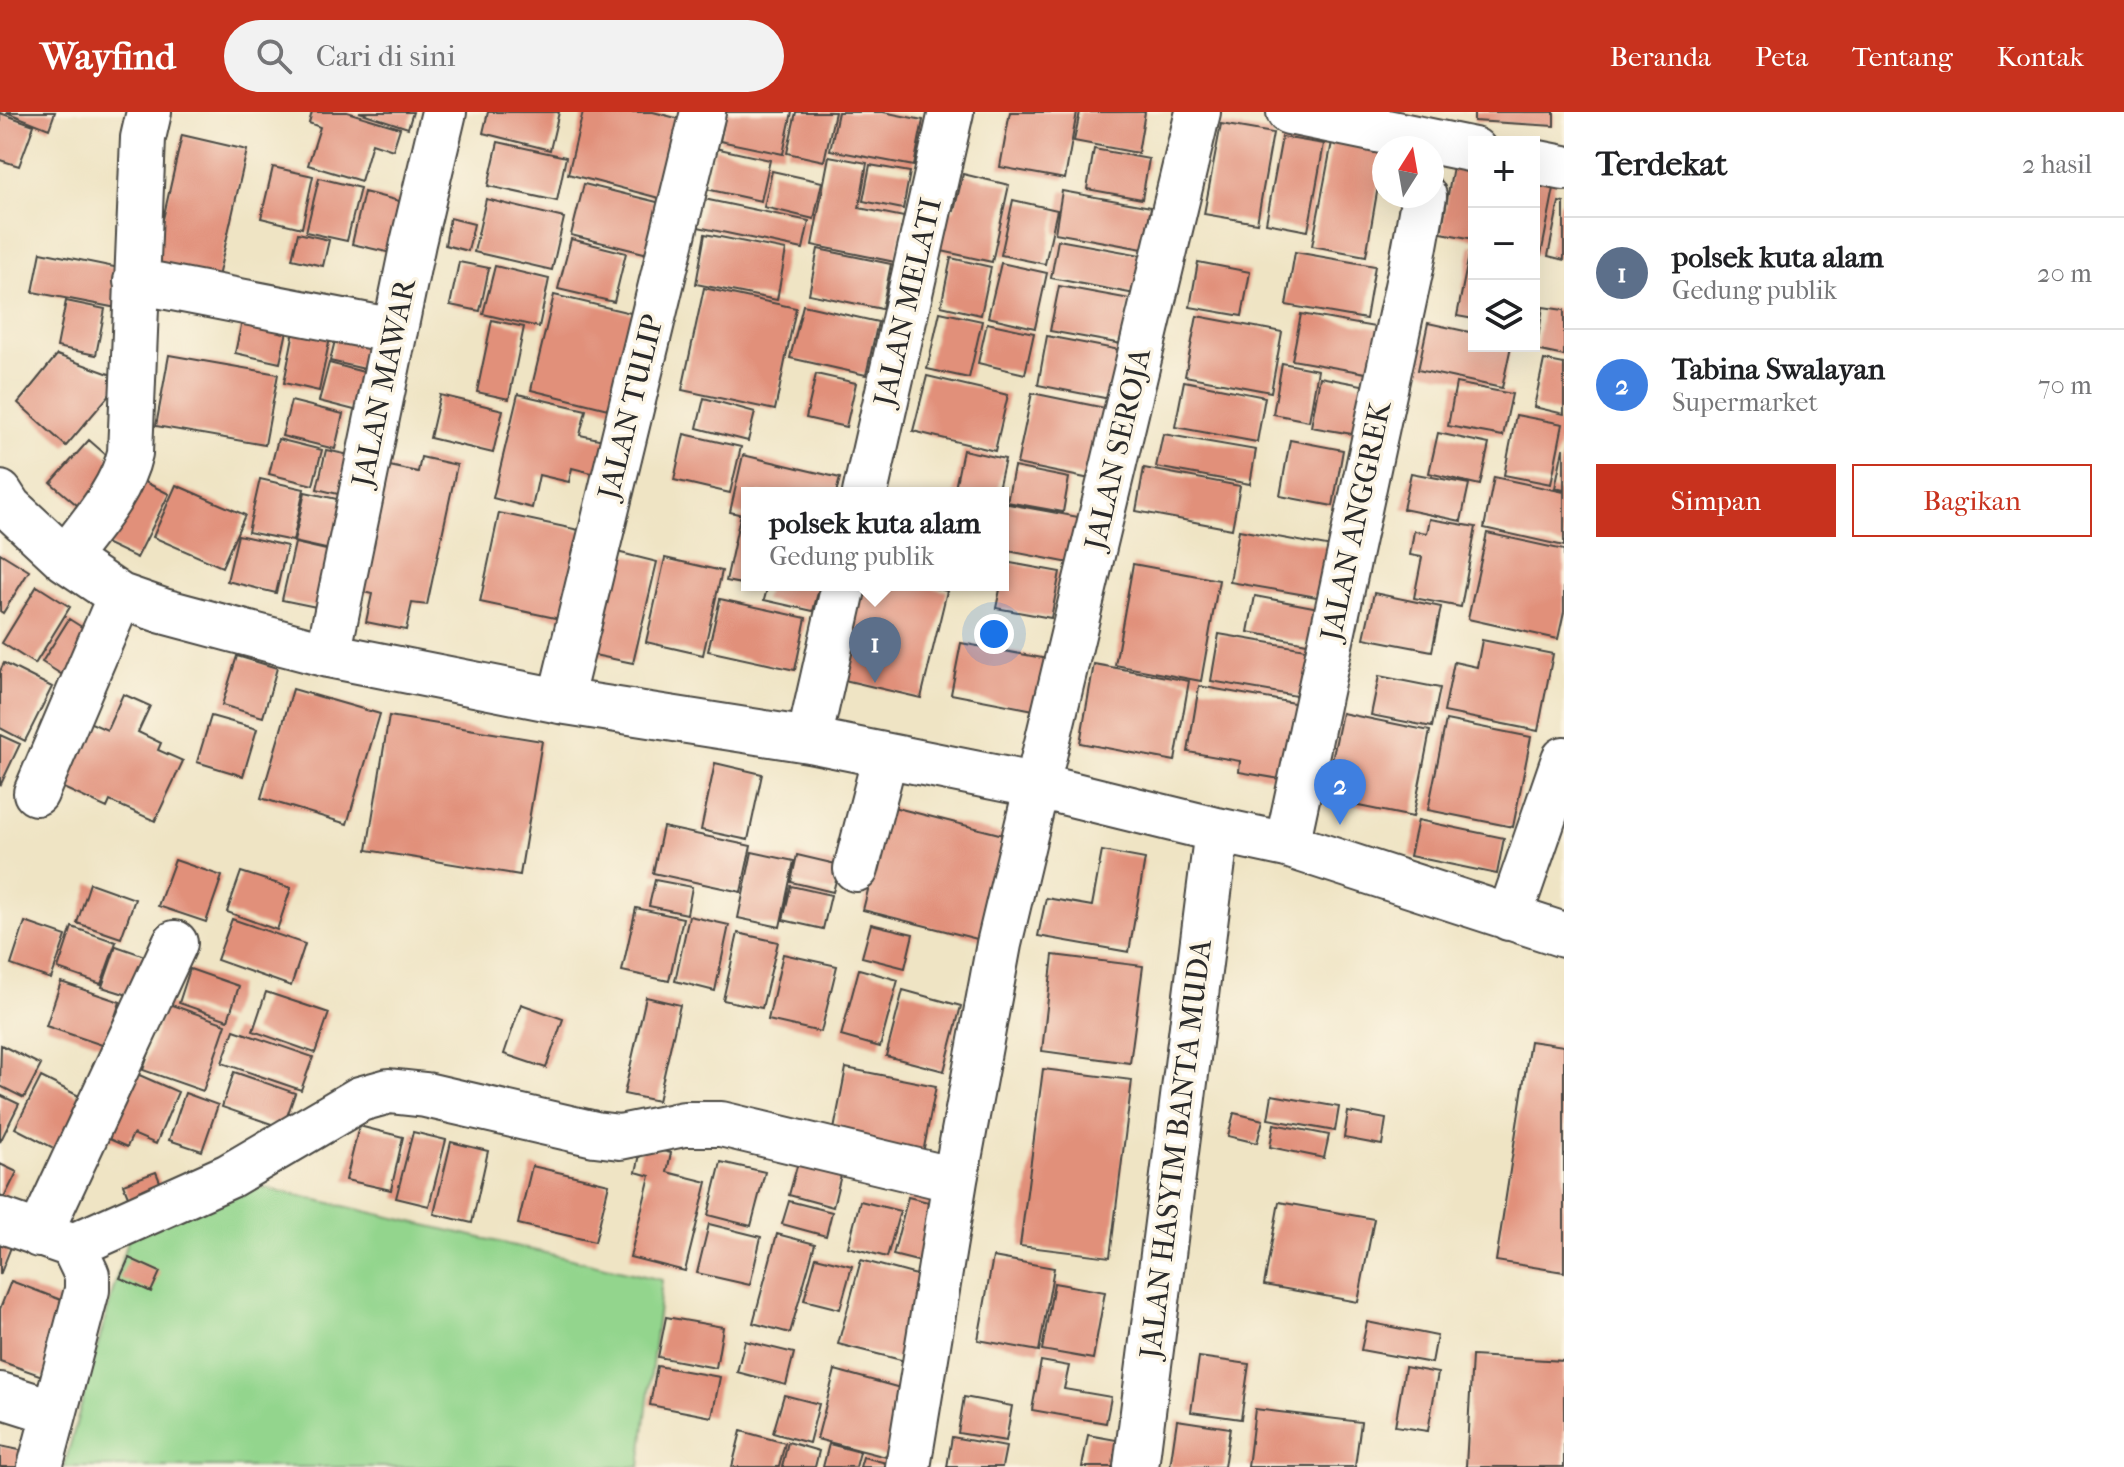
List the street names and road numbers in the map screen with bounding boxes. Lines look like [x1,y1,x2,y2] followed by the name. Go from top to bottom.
[867,194,949,411] street label: JALAN MELATI
[344,275,423,492] street label: JALAN MAWAR
[591,311,671,505] street label: JALAN TULIP
[1077,344,1158,555] street label: JALAN SEROJA
[1313,397,1399,646] street label: JALAN ANGGREK
[1133,937,1219,1363] street label: JALAN HASYIM BANTA MUDA

